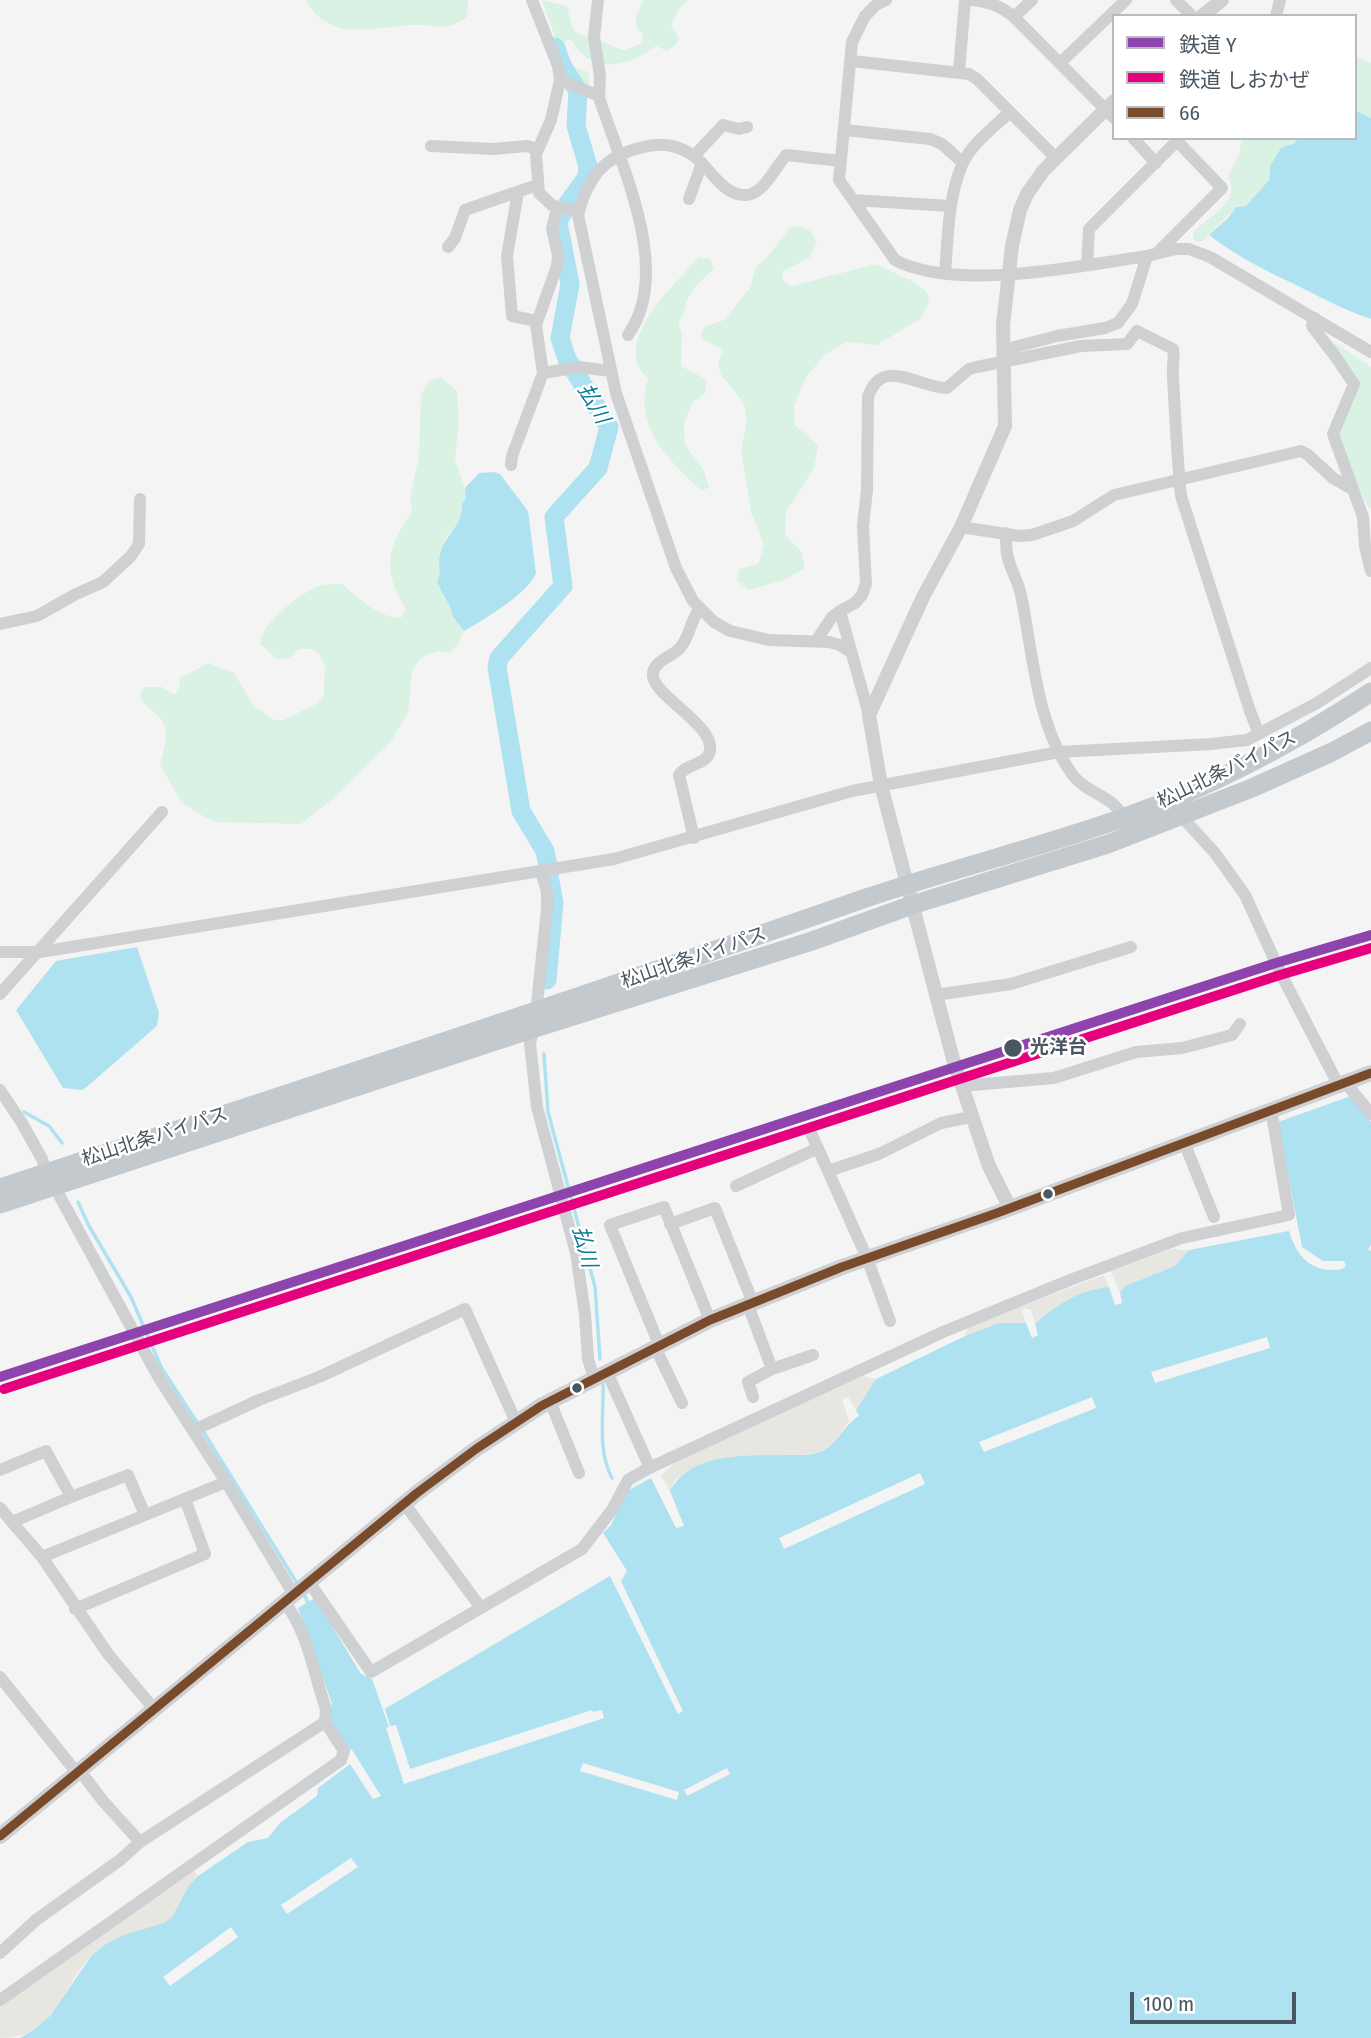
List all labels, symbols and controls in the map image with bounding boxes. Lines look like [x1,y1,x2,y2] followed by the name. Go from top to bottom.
[1112,14,1357,140] legend
[1179,32,1236,58] text: 鉄道 Y
[1179,67,1310,93] text: 鉄道 しおかぜ
[1179,100,1200,126] text: 66
[572,380,614,428] water label: 払川
[1154,726,1300,814] street label: 松山北条バイパス
[618,922,770,994] street label: 松山北条バイパス
[1002,1037,1024,1059] marker: 光洋台
[1030,1037,1087,1059] place label: 光洋台
[79,1103,231,1171] street label: 松山北条バイパス
[1041,1187,1055,1201] unlabelled marker
[566,1223,602,1271] water label: 払川
[570,1381,584,1395] unlabelled marker
[1133,1979,1299,2023] scale bar
[1143,1991,1194,2017] text: 100 m

